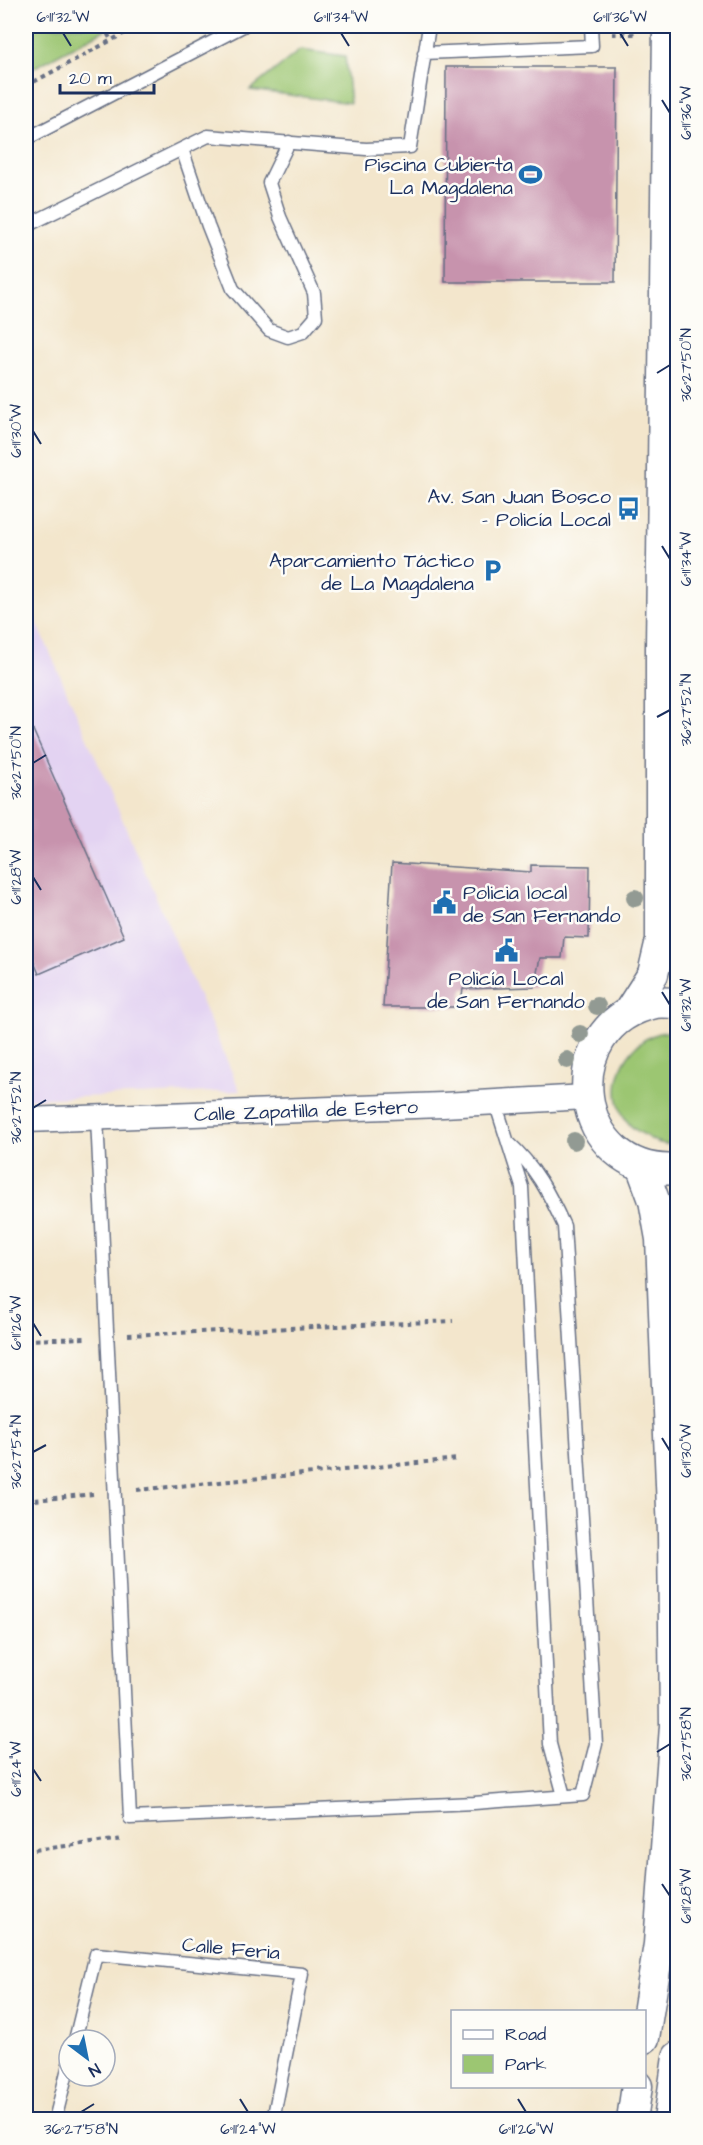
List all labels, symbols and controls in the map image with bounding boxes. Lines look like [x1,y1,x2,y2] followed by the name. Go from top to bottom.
[37,7,89,28] text: 6°11'32"W
[314,7,368,28] text: 6°11'34"W
[593,7,647,28] text: 6°11'36"W
[60,57,154,95] scale bar
[69,66,112,91] text: 20 m
[676,86,697,140] text: 6°11'36"W
[365,151,513,203] place label: Piscina Cubierta La Magdalena
[518,162,544,188] sports icon: Piscina Cubierta La Magdalena
[676,328,697,402] text: 36°27'50"N
[6,404,27,458] text: 6°11'30"W
[428,483,611,534] place label: Av. San Juan Bosco - Policía Local
[616,495,642,521] bus stop icon: Av. San Juan Bosco - Policía Local
[676,532,697,586] text: 6°11'34"W
[269,547,474,599] place label: Aparcamiento Táctico de La Magdalena
[479,558,505,584] parking icon: Aparcamiento Táctico de La Magdalena
[676,674,697,746] text: 36°27'52"N
[6,726,27,800] text: 36°27'50"N
[6,850,27,904] text: 6°11'28"W
[463,879,621,930] place label: Policia local de San Fernando
[432,890,458,916] public building icon: Policia local de San Fernando
[493,937,519,963] public building icon: Policía Local de San Fernando
[427,965,585,1016] place label: Policía Local de San Fernando
[676,979,697,1031] text: 6°11'32"W
[6,1072,27,1144] text: 36°27'52"N
[193,1093,419,1129] street label: Calle Zapatilla de Estero
[6,1296,27,1350] text: 6°11'26"W
[6,1415,27,1489] text: 36°27'54"N
[676,1424,697,1478] text: 6°11'30"W
[676,1707,697,1781] text: 36°27'58"N
[6,1741,27,1797] text: 6°11'24"W
[676,1869,697,1923] text: 6°11'28"W
[181,1931,281,1967] street label: Calle Feria
[451,2010,646,2088] legend
[505,2022,546,2047] text: Road
[57,2028,117,2088] north arrow
[505,2052,547,2077] text: Park
[84,2058,105,2082] text: N
[44,2119,118,2140] text: 36°27'58"N
[220,2119,276,2140] text: 6°11'24"W
[499,2119,553,2140] text: 6°11'26"W

